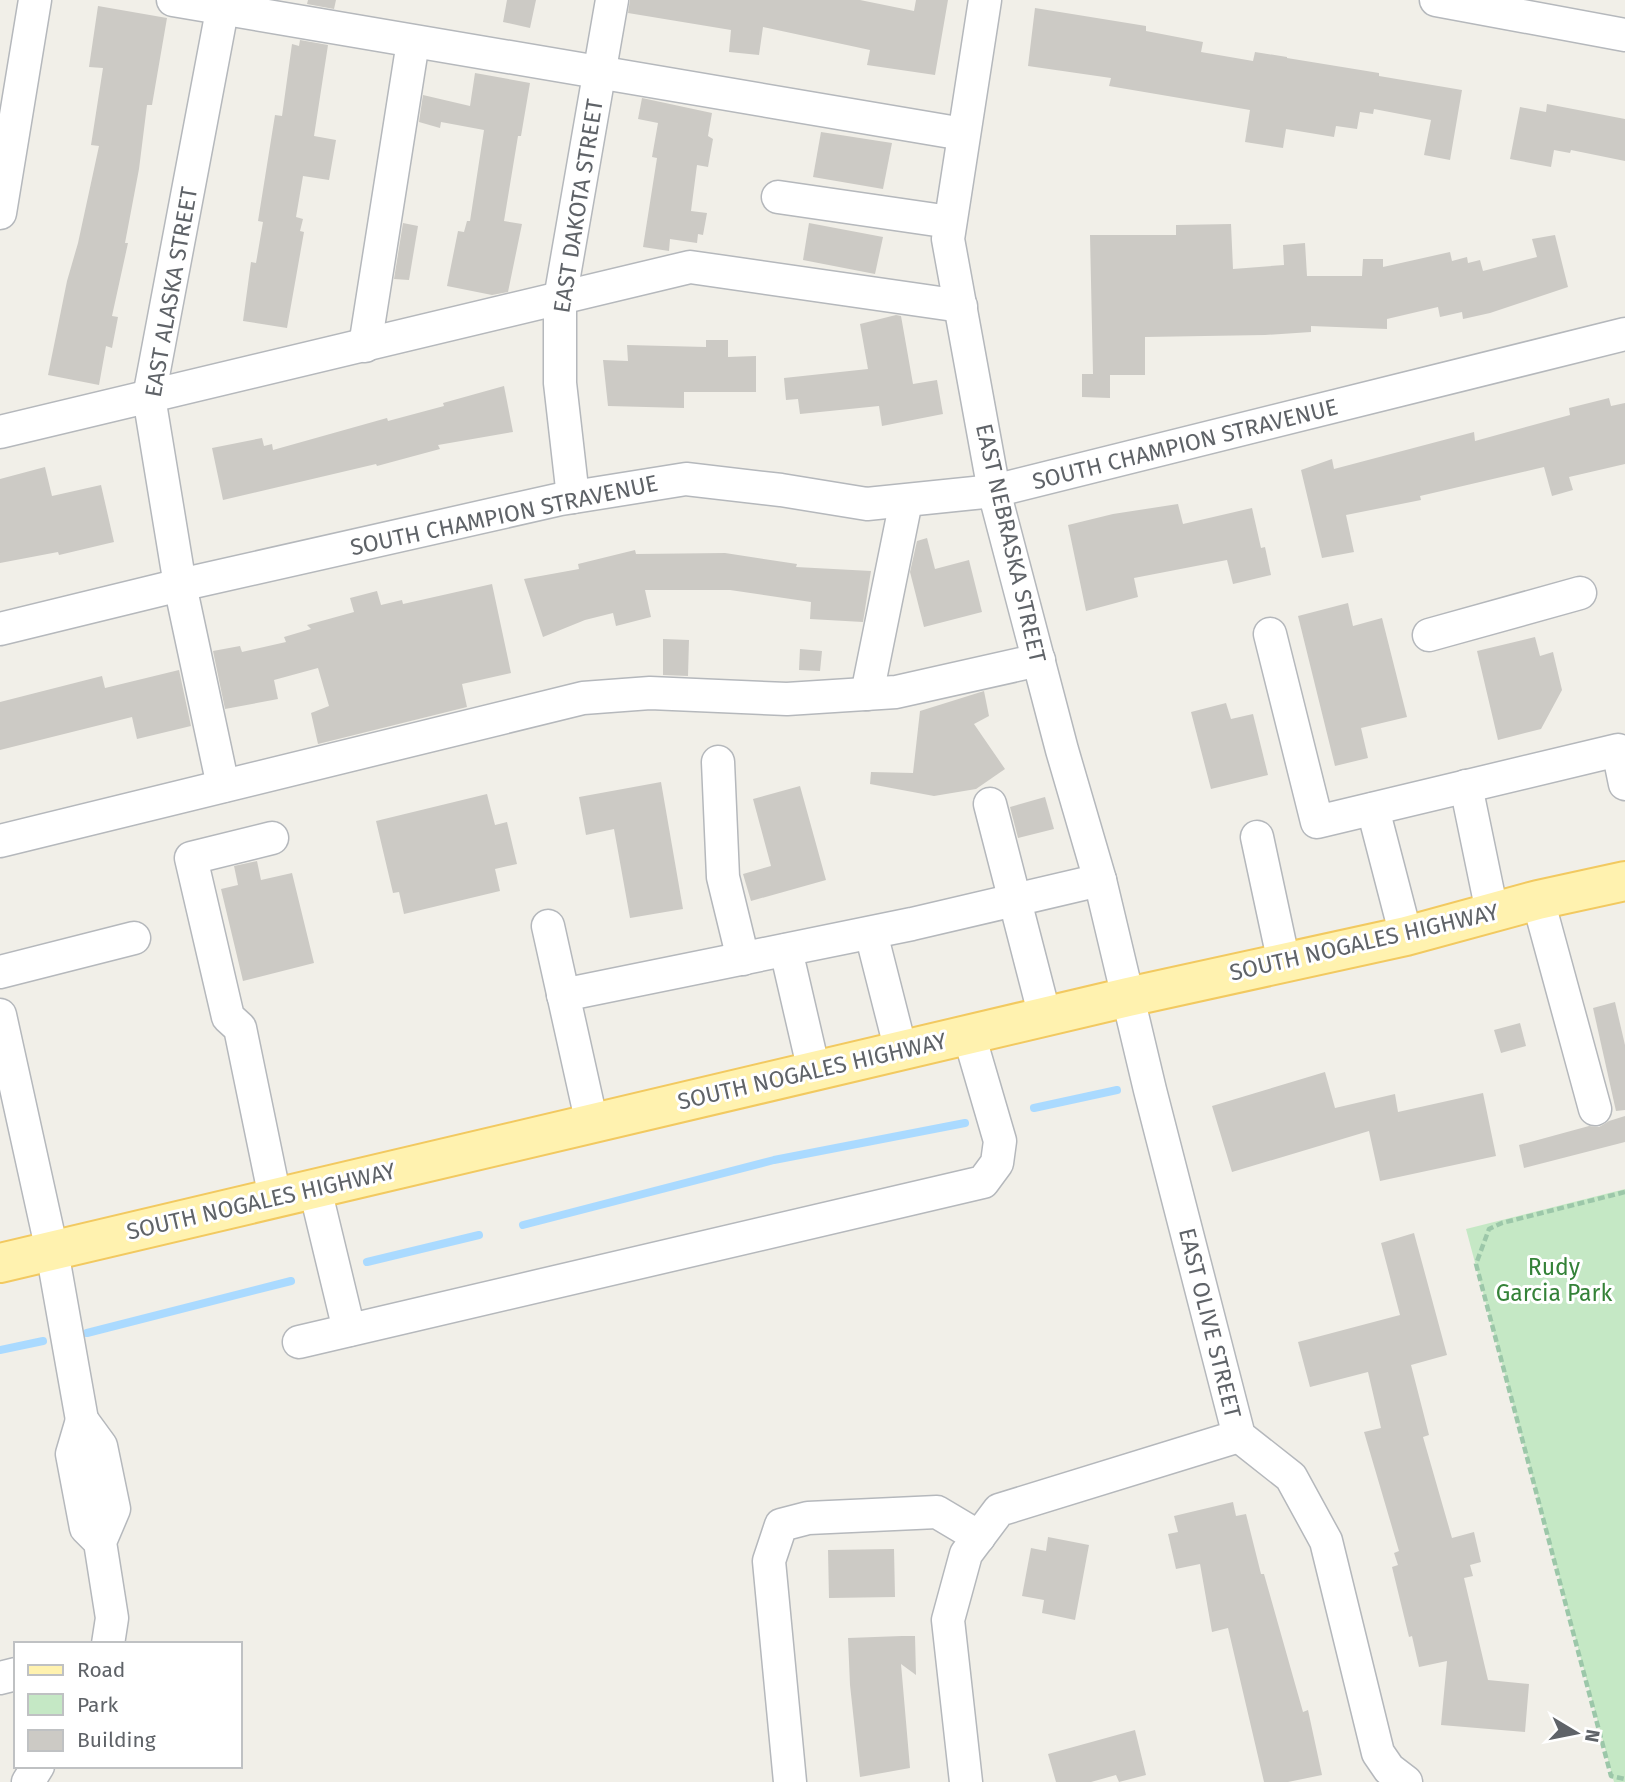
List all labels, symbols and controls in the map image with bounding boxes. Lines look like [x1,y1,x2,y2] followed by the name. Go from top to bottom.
[547,97,609,315] street label: EAST DAKOTA STREET
[139,185,203,399] street label: EAST ALASKA STREET
[1029,392,1341,496] street label: SOUTH CHAMPION STRAVENUE
[970,421,1052,665] street label: EAST NEBRASKA STREET
[348,469,660,561] street label: SOUTH CHAMPION STRAVENUE
[1227,897,1501,987] street label: SOUTH NOGALES HIGHWAY
[675,1026,949,1116] street label: SOUTH NOGALES HIGHWAY
[124,1156,398,1246] street label: SOUTH NOGALES HIGHWAY
[1173,1225,1247,1421] street label: EAST OLIVE STREET
[1496,1253,1612,1307] park label: Rudy Garcia Park
[14,1642,242,1768] legend
[77,1657,125,1683] text: Road
[77,1692,119,1718] text: Park
[1541,1698,1611,1768] north arrow
[77,1727,156,1753] text: Building
[1580,1728,1605,1744] text: N

